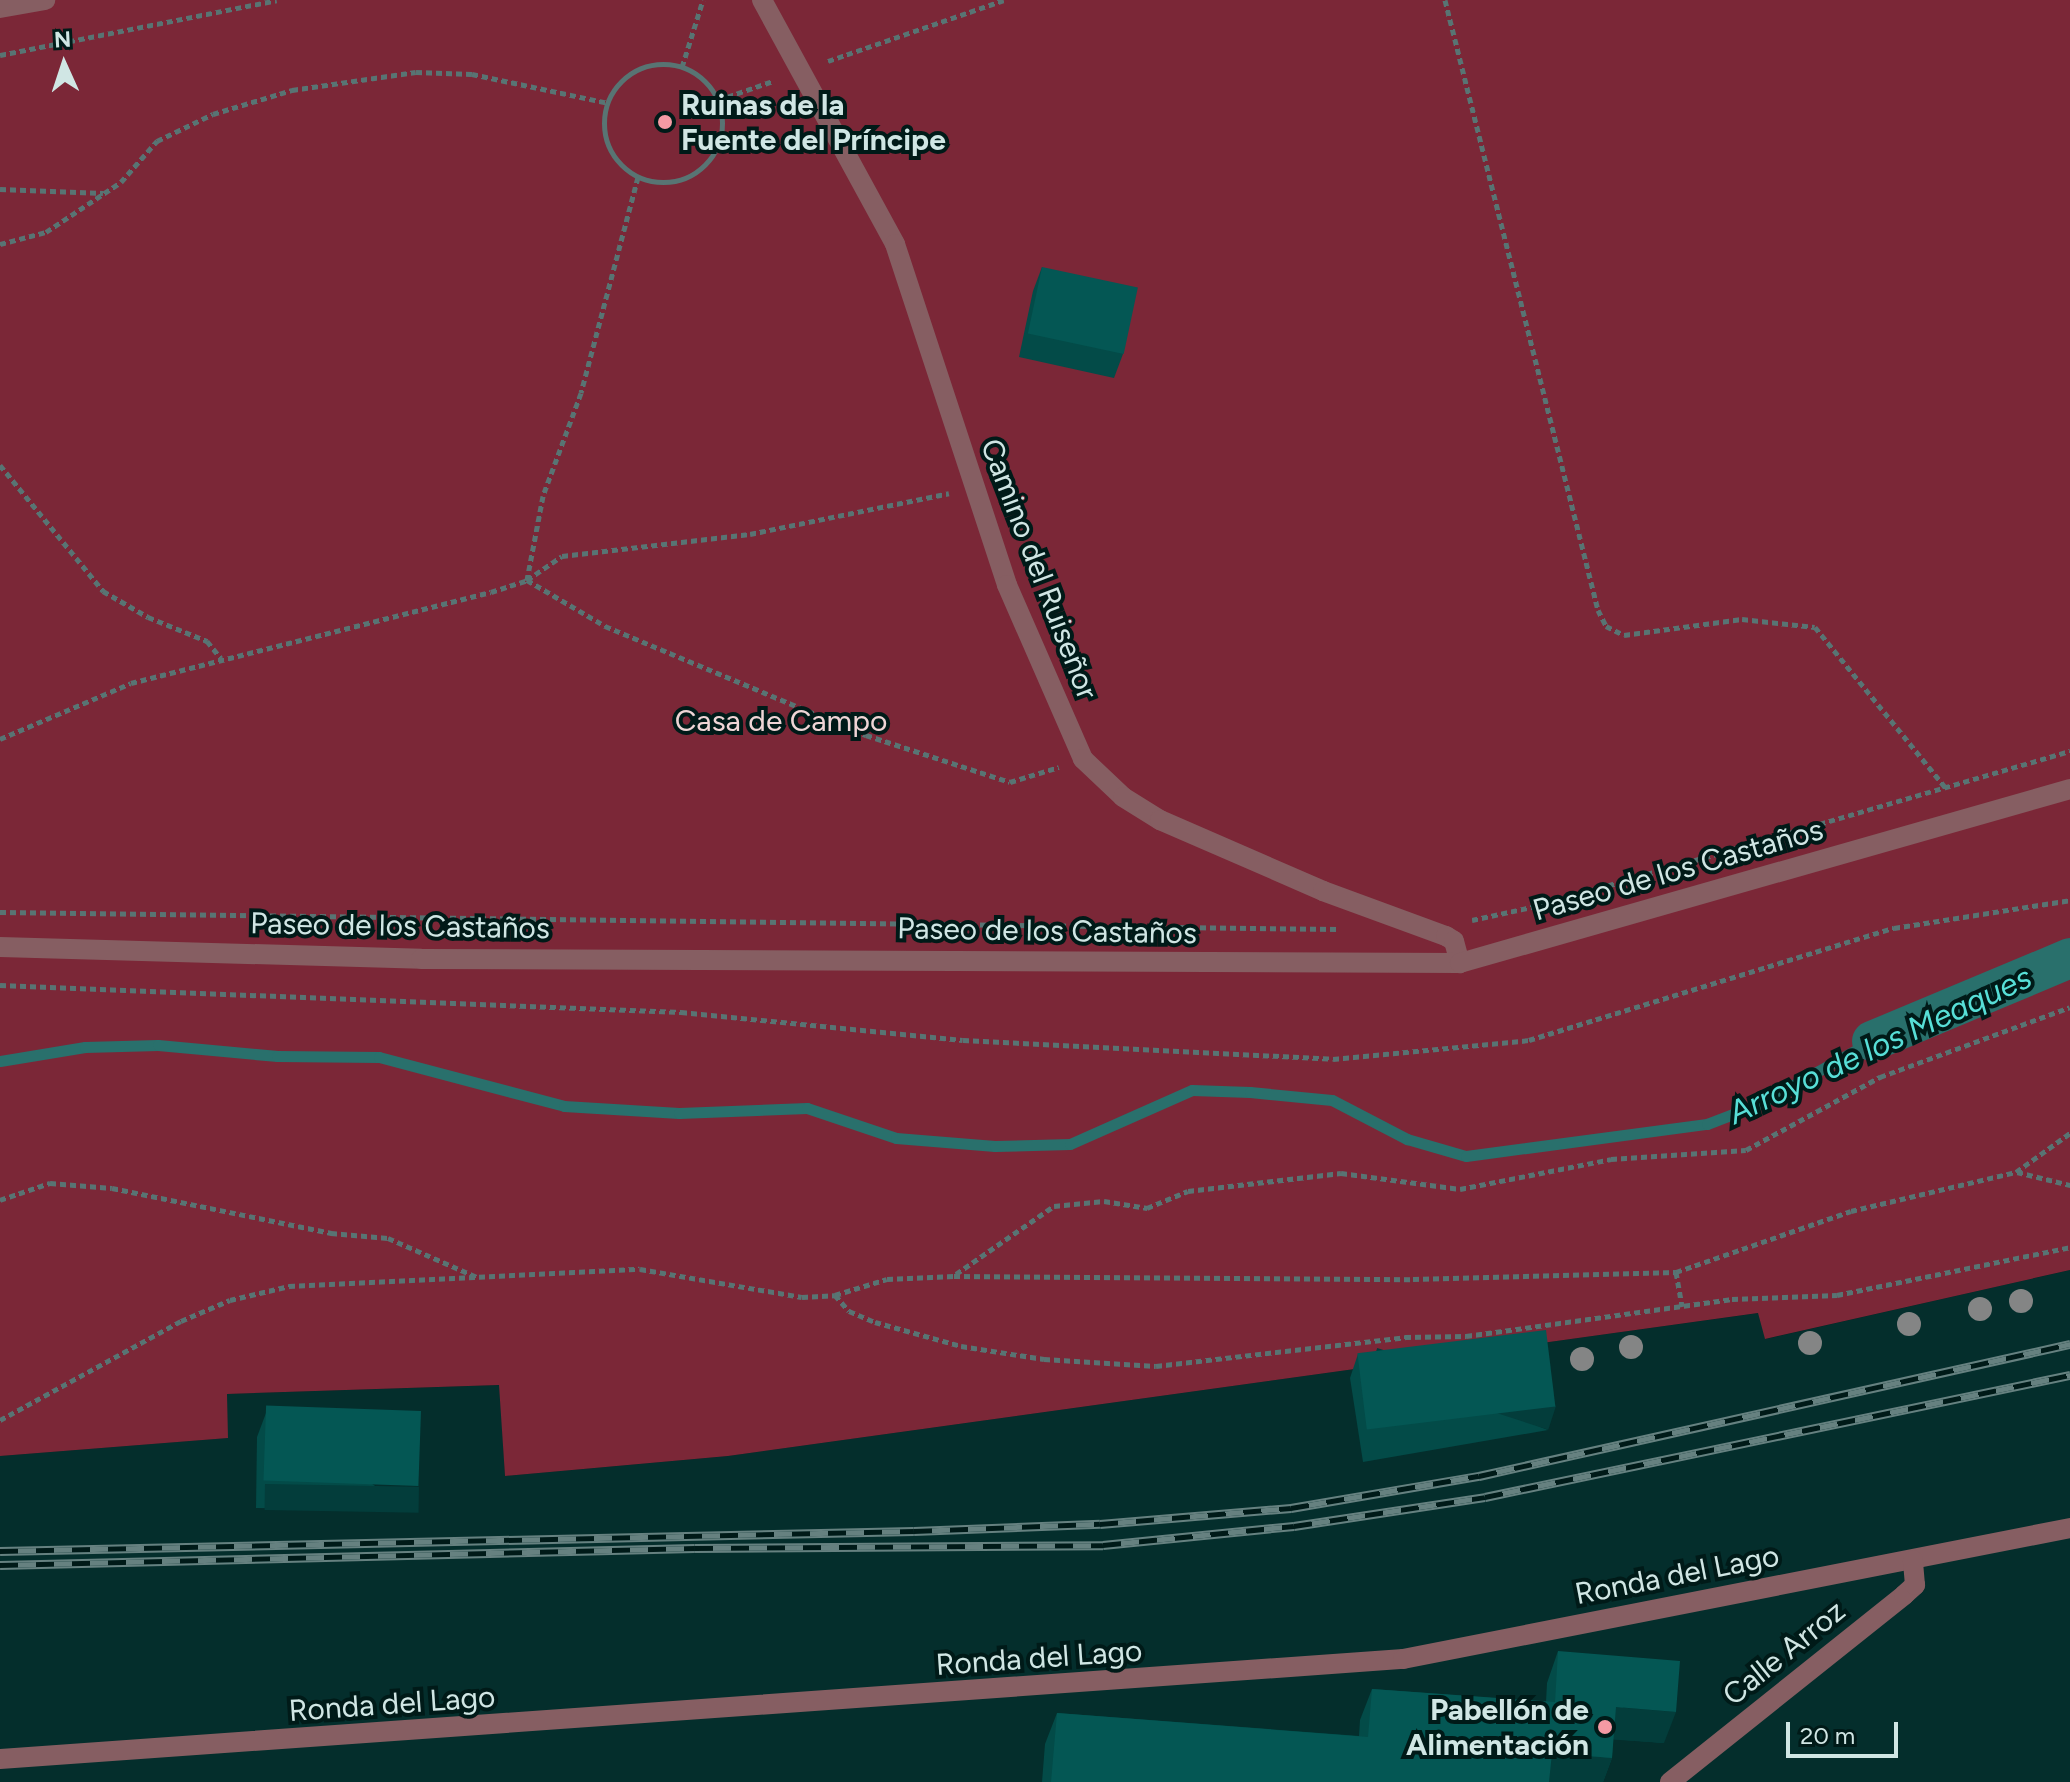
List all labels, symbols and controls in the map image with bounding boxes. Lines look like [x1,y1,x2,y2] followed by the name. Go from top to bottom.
[24,24,104,104] north arrow
[54,26,72,53] text: N
[681,87,946,158] place label: Ruinas de la Fuente del Príncipe
[656,113,674,131] marker: Ruinas de la Fuente del Príncipe
[973,434,1105,704] street label: Camino del Ruiseñor
[675,703,887,739] park label: Casa de Campo
[1529,811,1827,929] street label: Paseo de los Castaños
[250,905,550,947] street label: Paseo de los Castaños
[897,910,1197,952] street label: Paseo de los Castaños
[1722,958,2038,1132] water label: Arroyo de los Meaques
[1572,1538,1782,1612] street label: Ronda del Lago
[1716,1593,1852,1713] street label: Calle Arroz
[934,1633,1144,1683] street label: Ronda del Lago
[287,1679,497,1729] street label: Ronda del Lago
[1406,1692,1589,1762] place label: Pabellón de Alimentación
[1790,1706,1902,1756] scale bar
[1596,1718,1614,1736] marker: Pabellón de Alimentación
[1800,1721,1855,1750] text: 20 m

